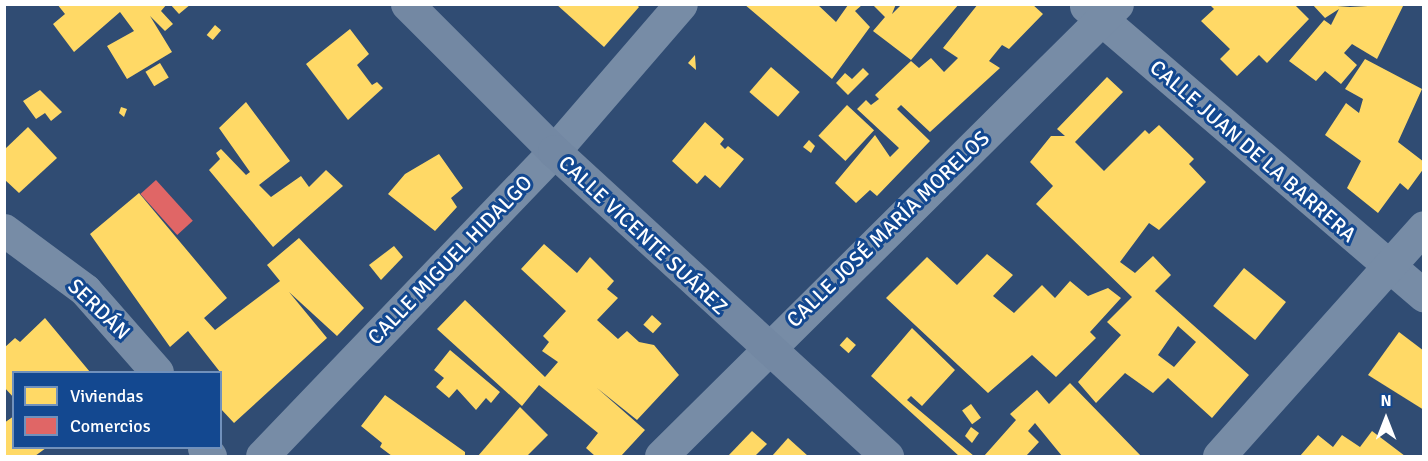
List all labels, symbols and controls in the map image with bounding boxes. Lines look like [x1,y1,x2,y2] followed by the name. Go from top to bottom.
[1145,55,1361,247] street label: CALLE JUAN DE LA BARRERA
[781,125,995,333] street label: CALLE JOSÉ MARÍA MORELOS
[553,150,733,320] street label: CALLE VICENTE SUÁREZ
[363,170,537,350] street label: CALLE MIGUEL HIDALGO
[63,273,135,345] street label: SERDÁN
[12,371,222,449] legend
[70,385,143,407] text: Viviendas
[1356,389,1416,449] north arrow
[1380,391,1392,411] text: N
[70,415,151,437] text: Comercios

